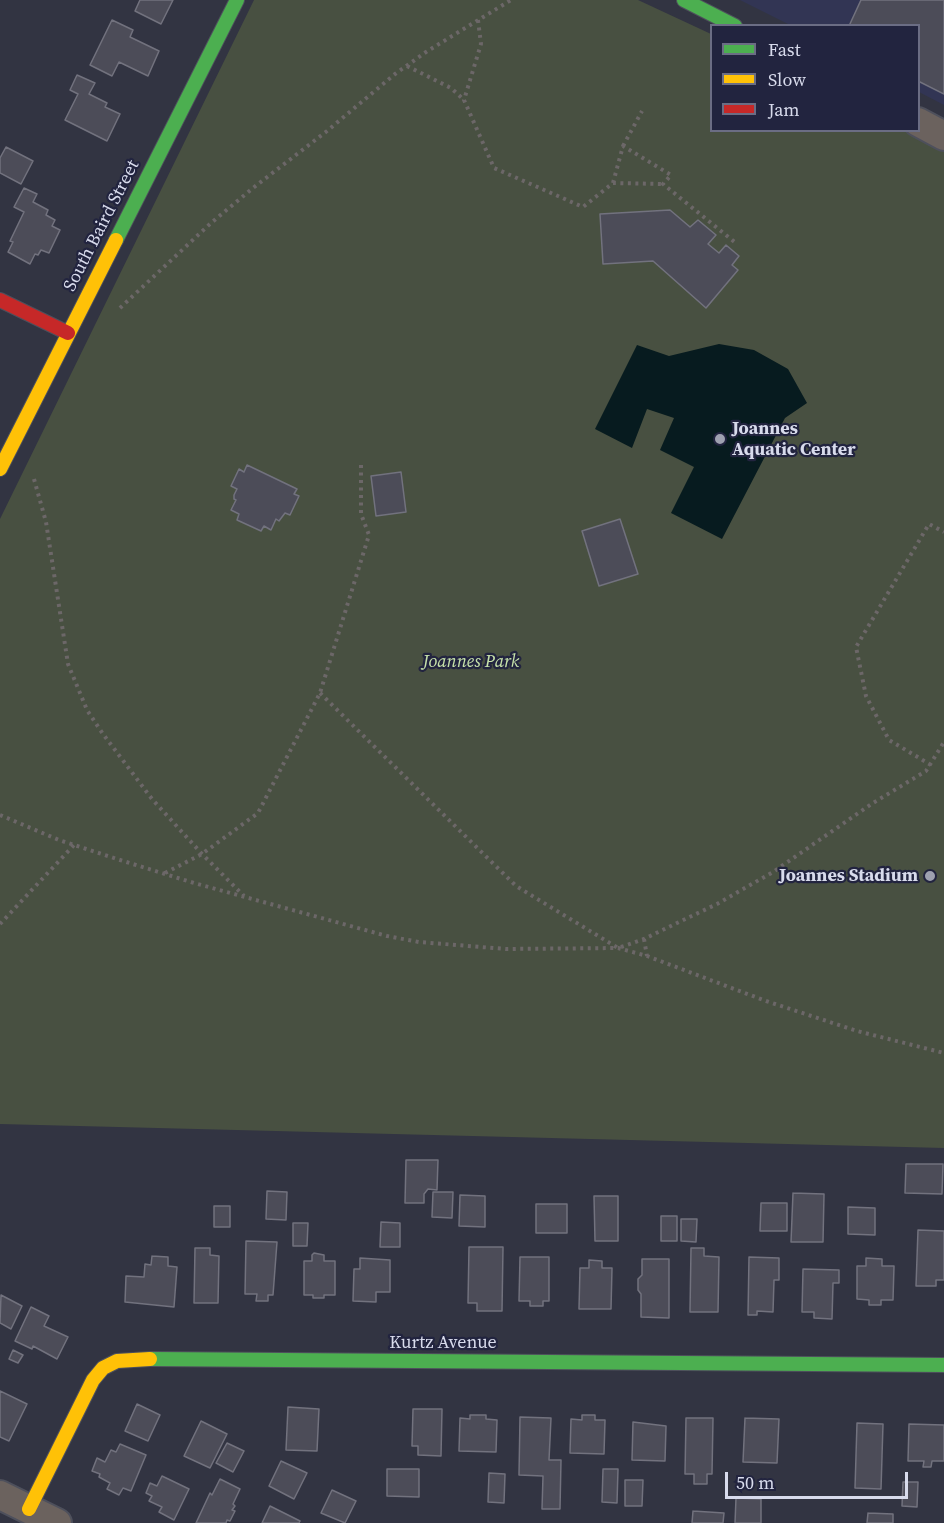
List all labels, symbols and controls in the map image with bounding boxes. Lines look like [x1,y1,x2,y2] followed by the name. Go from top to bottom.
[710,24,920,132] legend
[768,37,801,62] text: Fast
[768,67,806,92] text: Slow
[768,97,800,122] text: Jam
[60,157,144,295] street label: South Baird Street
[732,418,856,460] place label: Joannes Aquatic Center
[713,432,727,446] marker: Joannes Aquatic Center
[423,651,519,673] park label: Joannes Park
[779,865,918,887] place label: Joannes Stadium
[923,869,937,883] marker: Joannes Stadium
[389,1332,497,1354] street label: Kurtz Avenue
[728,1460,911,1498] scale bar
[736,1470,774,1495] text: 50 m

